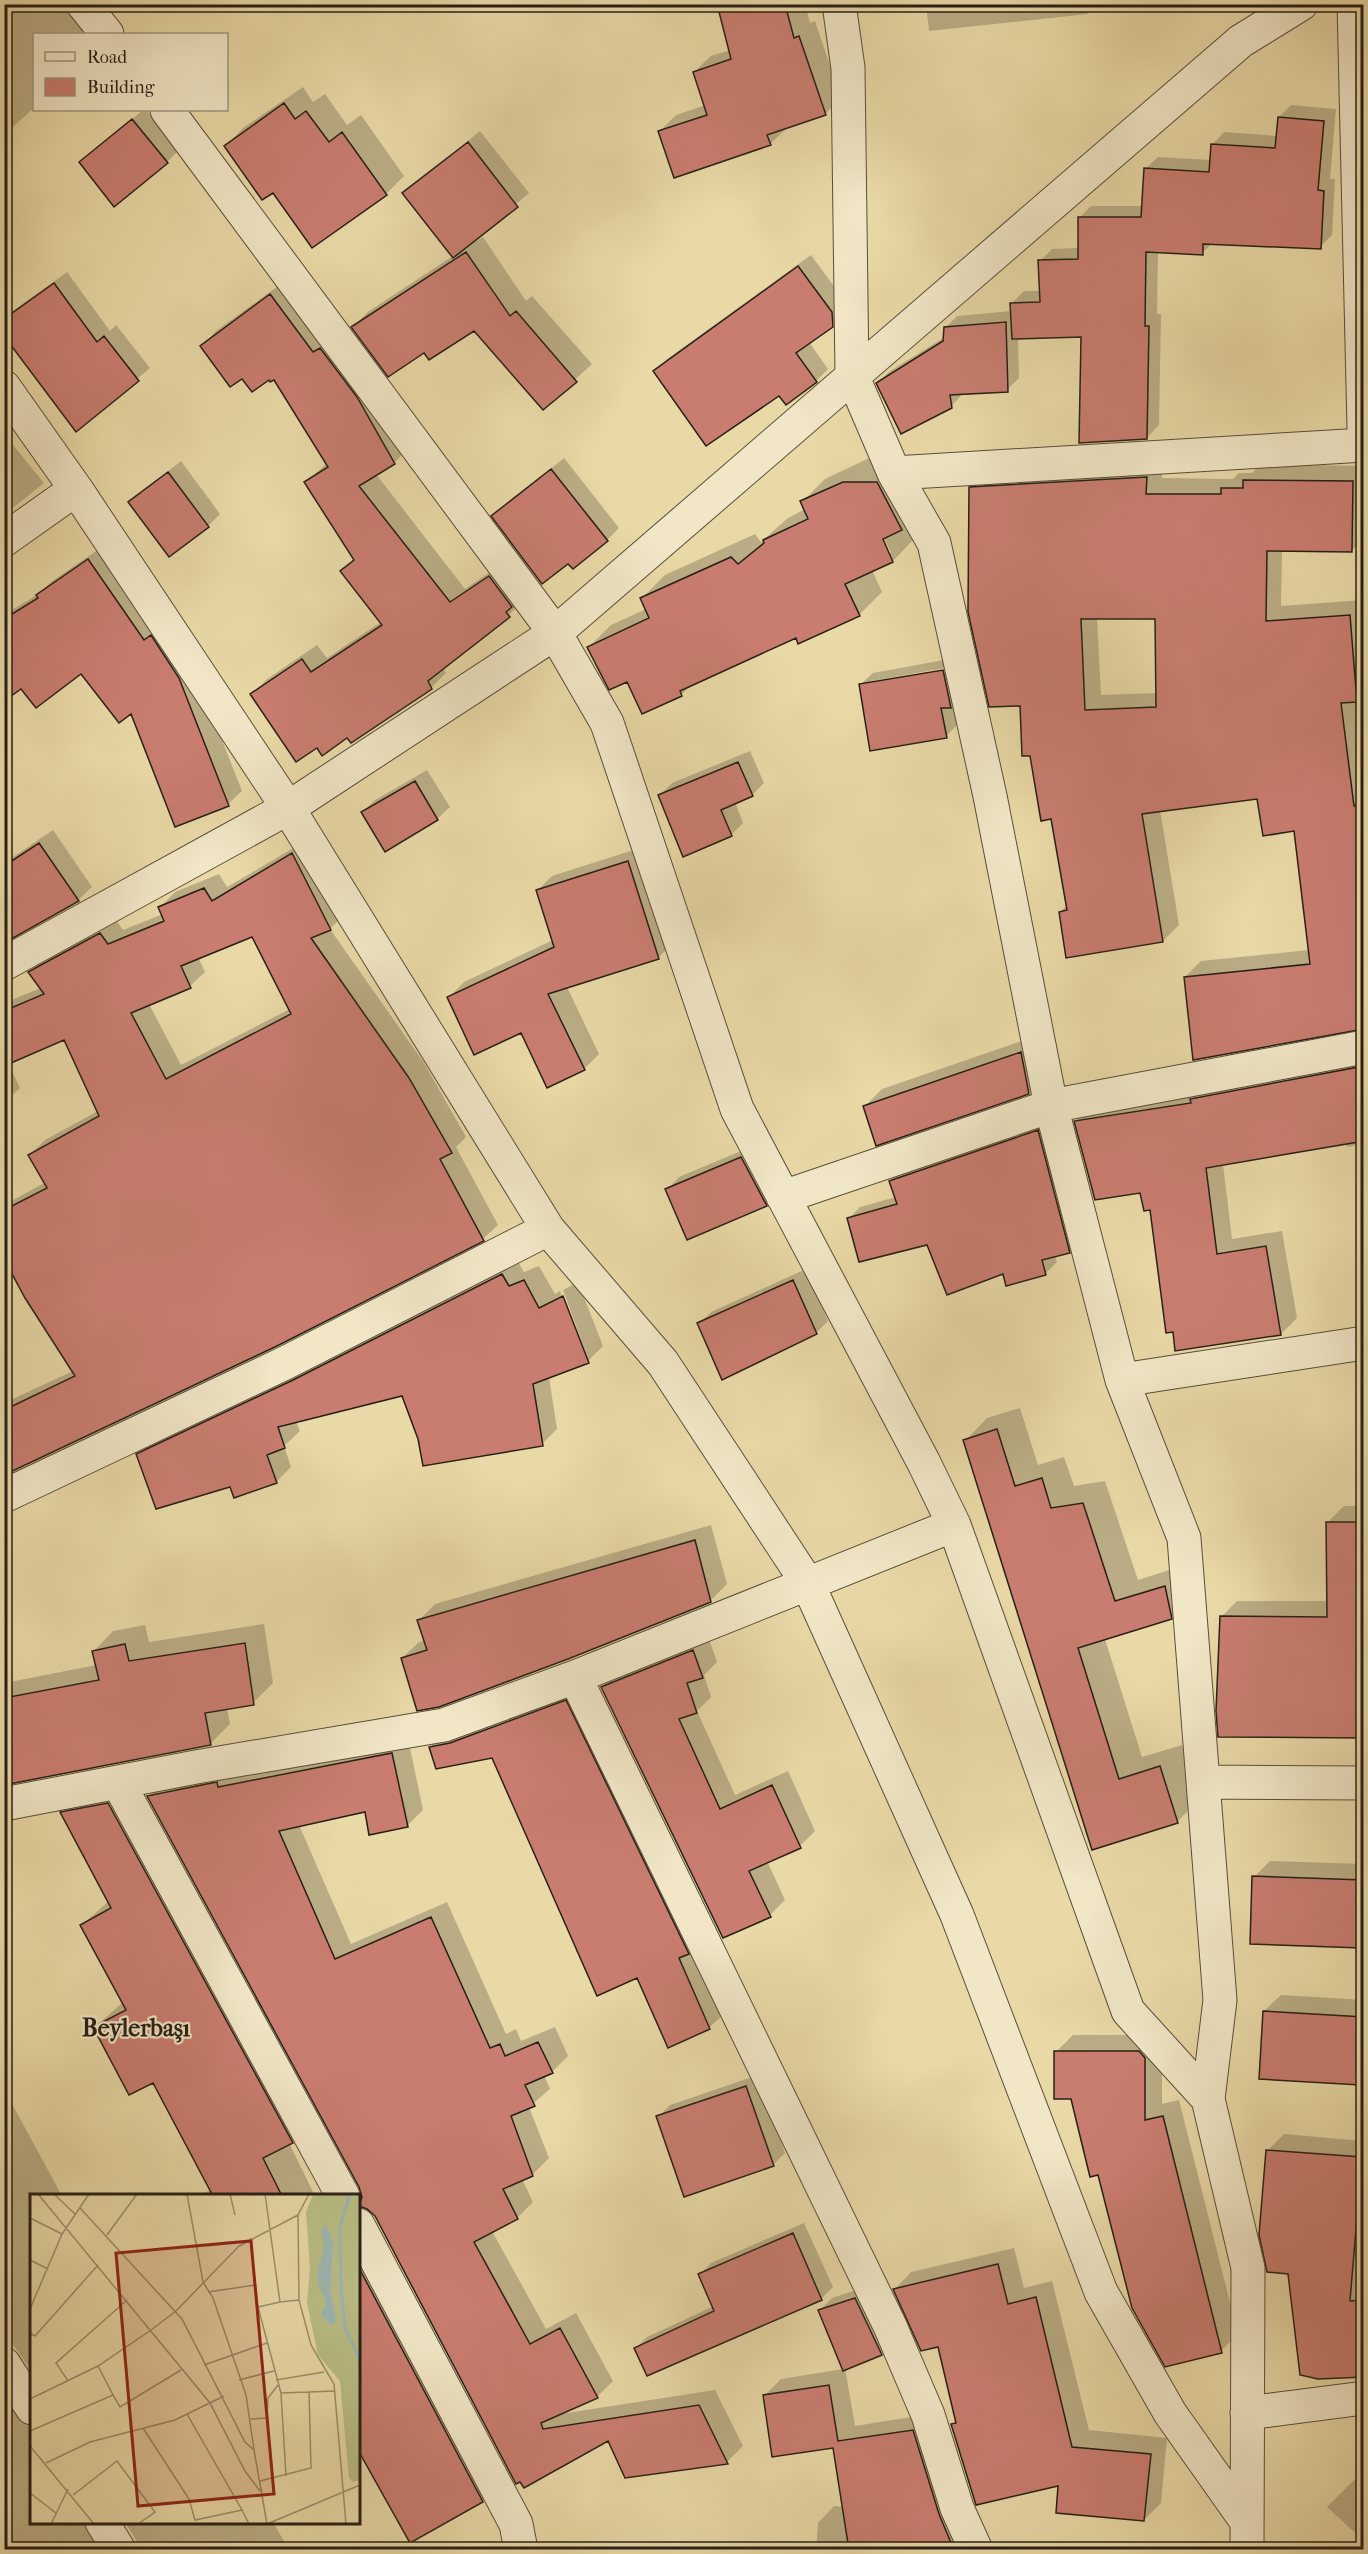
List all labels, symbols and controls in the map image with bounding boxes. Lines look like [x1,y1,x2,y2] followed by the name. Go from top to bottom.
[33,33,228,111] legend
[87,47,127,68] text: Road
[87,77,155,98] text: Building
[82,2014,191,2043] district label: Beylerbaşı
[30,2194,360,2524] inset map

